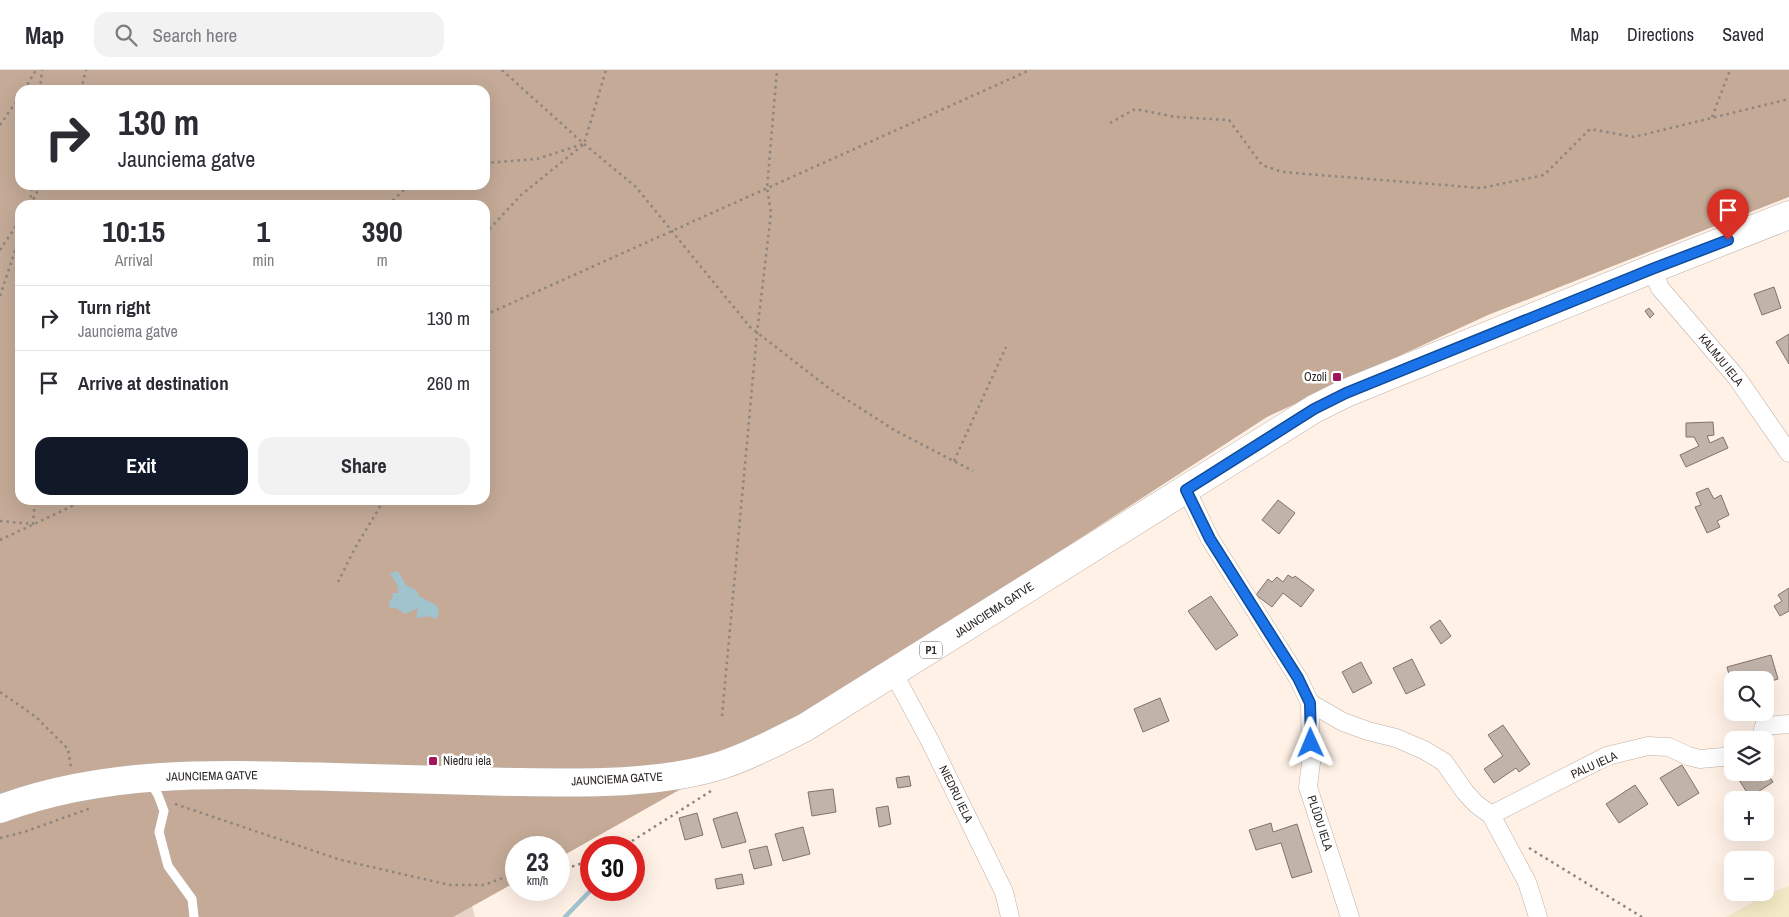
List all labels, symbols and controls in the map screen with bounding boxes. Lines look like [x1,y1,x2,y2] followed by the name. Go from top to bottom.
[94,12,444,57] search box
[25,19,64,51] text: Map
[112,21,140,49] icon: search
[152,22,237,48] text: Search here
[1570,22,1599,47] text: Map
[1627,22,1694,47] text: Directions
[1722,22,1764,47] text: Saved
[118,99,199,146] text: 130 m
[35,105,100,170] icon: right
[118,144,255,174] text: Jaunciema gatve
[1707,189,1749,240] pin
[1714,196,1742,224] icon: arrive
[102,211,165,251] text: 10:15
[257,211,270,251] text: 1
[362,211,403,251] text: 390
[115,249,153,271] text: Arrival
[252,249,274,271] text: min
[377,249,388,271] text: m
[78,294,150,320] text: Turn right
[35,304,63,332] icon: right
[427,305,470,331] text: 130 m
[78,320,178,342] text: Jaunciema gatve
[1695,331,1747,390] street label: KALMJU IELA
[35,369,63,397] icon: arrive
[1304,369,1327,385] place label: Ozoli
[78,370,229,396] text: Arrive at destination
[427,370,470,396] text: 260 m
[1331,371,1343,383] marker: Ozoli
[35,437,248,495] button: Exit
[258,437,470,495] button: Share
[951,578,1037,642] street label: JAUNCIEMA GATVE
[920,642,942,658] road number: P1
[1724,671,1774,901] map controls
[1724,671,1774,721] button: search
[1284,716,1336,768] position arrow
[1724,731,1774,781] button: layers
[1568,748,1620,782] street label: PALU IELA
[443,753,492,769] place label: Niedru iela
[427,755,439,767] marker: Niedru iela
[935,763,977,826] street label: NIEDRU IELA
[166,767,258,785] street label: JAUNCIEMA GATVE
[571,769,663,789] street label: JAUNCIEMA GATVE
[1724,791,1774,841] button: +
[1304,793,1337,853] street label: PLŪDU IELA
[580,836,645,901] speed limit sign: 30
[526,845,549,879] text: 23
[1724,851,1774,901] button: −
[527,873,548,889] text: km/h

